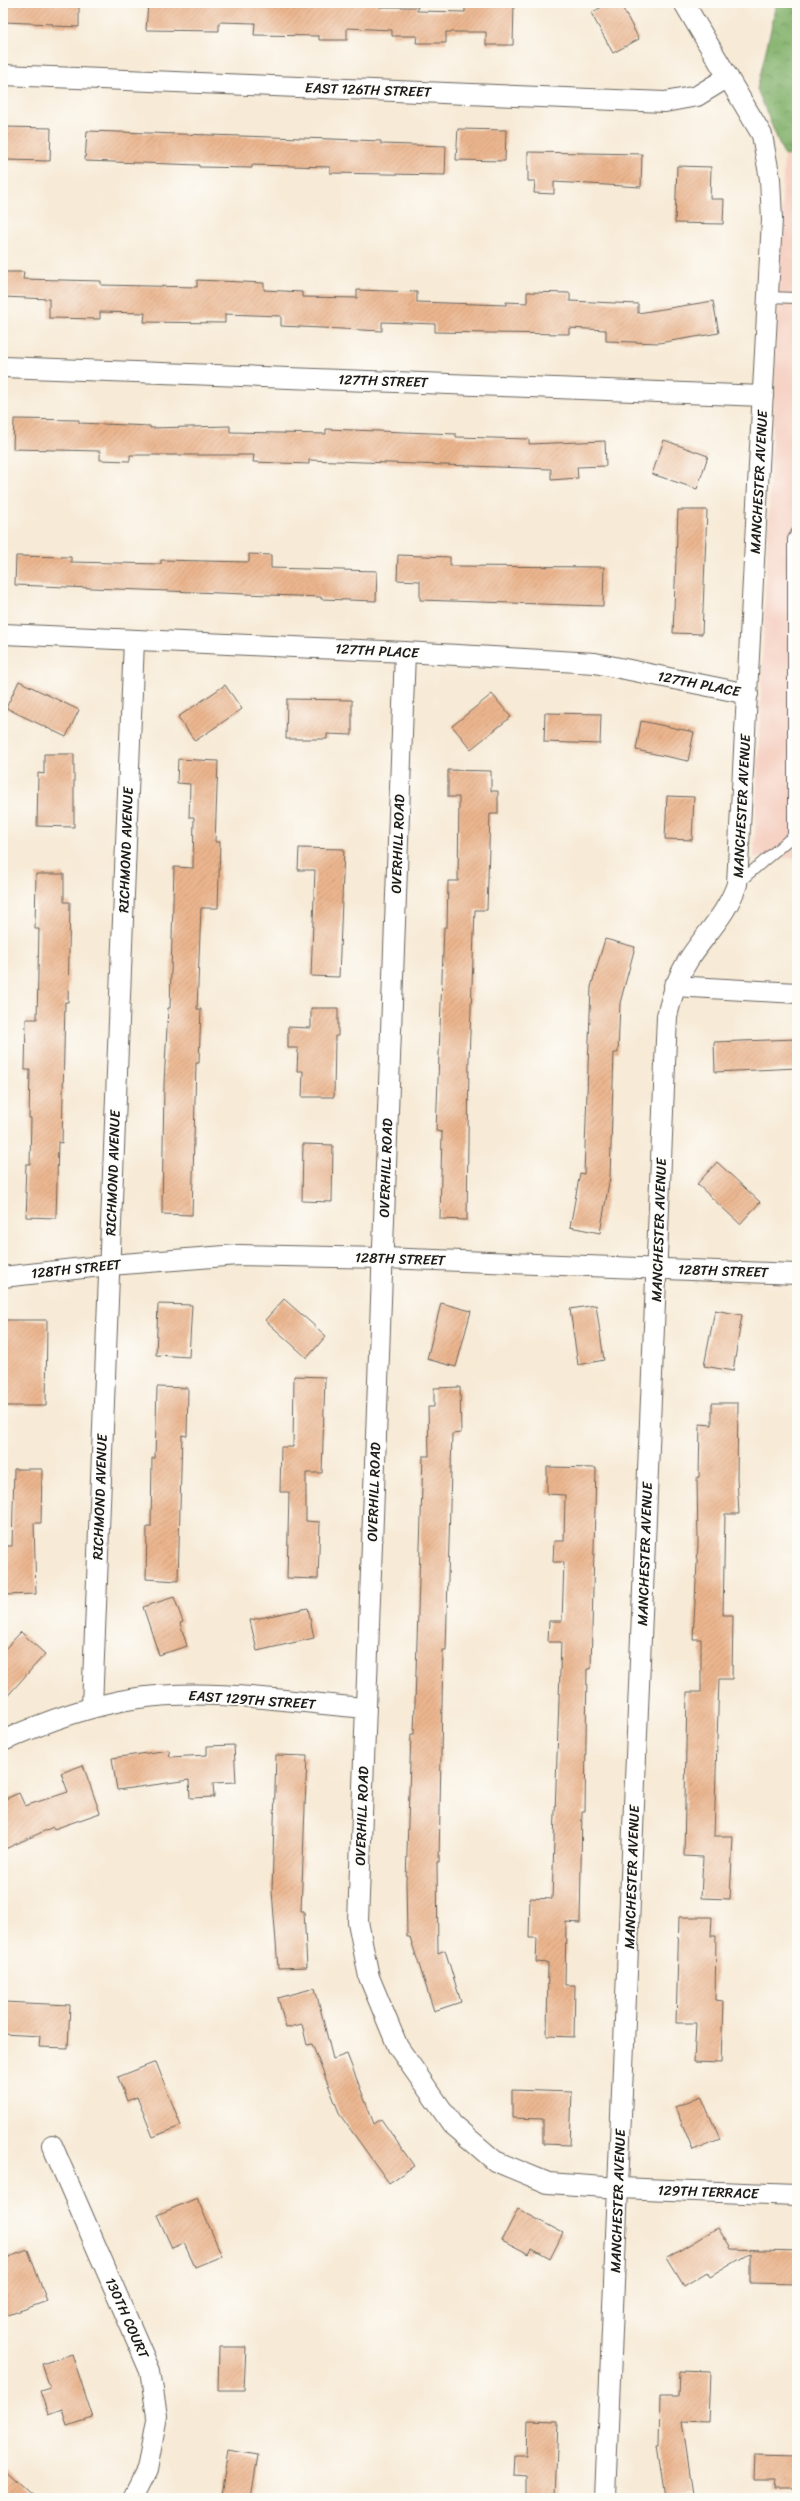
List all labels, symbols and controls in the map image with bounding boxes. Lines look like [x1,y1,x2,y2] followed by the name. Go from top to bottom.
[304,75,433,105] street label: EAST 126TH STREET
[338,367,429,395] street label: 127TH STREET
[743,408,775,555] street label: MANCHESTER AVENUE
[335,636,421,666] street label: 127TH PLACE
[656,664,744,704] street label: 127TH PLACE
[726,732,758,879] street label: MANCHESTER AVENUE
[111,785,141,913] street label: RICHMOND AVENUE
[384,793,412,894] street label: OVERHILL ROAD
[98,1108,128,1236] street label: RICHMOND AVENUE
[372,1117,400,1218] street label: OVERHILL ROAD
[644,1156,674,1302] street label: MANCHESTER AVENUE
[355,1245,447,1273] street label: 128TH STREET
[30,1252,123,1286] street label: 128TH STREET
[678,1257,770,1285] street label: 128TH STREET
[85,1432,115,1560] street label: RICHMOND AVENUE
[360,1441,388,1542] street label: OVERHILL ROAD
[630,1480,660,1626] street label: MANCHESTER AVENUE
[188,1683,318,1717] street label: EAST 129TH STREET
[348,1765,376,1866] street label: OVERHILL ROAD
[617,1803,647,1949] street label: MANCHESTER AVENUE
[603,2127,633,2273] street label: MANCHESTER AVENUE
[657,2178,760,2206] street label: 129TH TERRACE
[98,2273,157,2364] street label: 130TH COURT

